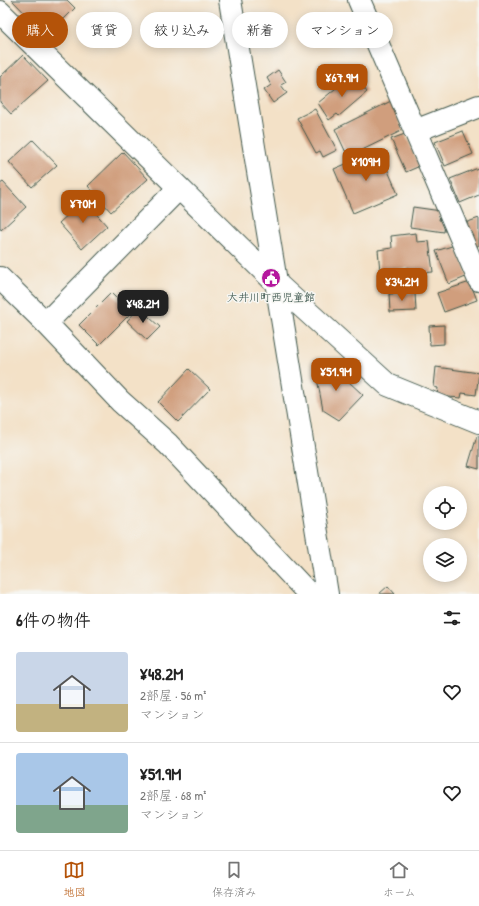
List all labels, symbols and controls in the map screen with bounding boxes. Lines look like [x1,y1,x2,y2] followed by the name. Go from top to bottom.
[12,12,68,48] chip: 購入
[76,12,132,48] chip: 賃貸
[140,12,224,48] chip: 絞り込み
[232,12,288,48] chip: 新着
[296,12,393,48] chip: マンション
[309,64,375,98] pin: ¥67.9M
[326,68,358,86] text: ¥67.9M
[338,148,394,182] pin: ¥109M
[351,152,381,170] text: ¥109M
[59,190,107,224] pin: ¥70M
[70,194,96,212] text: ¥70M
[260,267,282,289] public building icon: 大井川町西児童館
[369,268,435,302] pin: ¥34.2M
[385,272,419,290] text: ¥34.2M
[110,290,176,324] pin: ¥48.2M
[227,290,315,304] place label: 大井川町西児童館
[126,294,160,312] text: ¥48.2M
[303,358,369,392] pin: ¥51.9M
[320,362,352,380] text: ¥51.9M
[423,486,467,582] map controls
[423,486,467,530] button: locate
[423,538,467,582] button: layers
[441,607,463,629] icon: filters
[16,608,91,631] text: 6件の物件
[140,662,183,685] text: ¥48.2M
[48,668,96,716] icon: home
[441,681,463,703] icon: heart
[140,686,206,704] text: 2部屋 · 56 m²
[140,705,204,723] text: マンション
[140,762,181,785] text: ¥51.9M
[48,769,96,817] icon: home
[441,782,463,804] icon: heart
[140,786,206,804] text: 2部屋 · 68 m²
[140,805,204,823] text: マンション
[63,859,85,899] tab: 地図
[212,859,256,899] tab: 保存済み
[383,859,416,899] tab: ホーム

